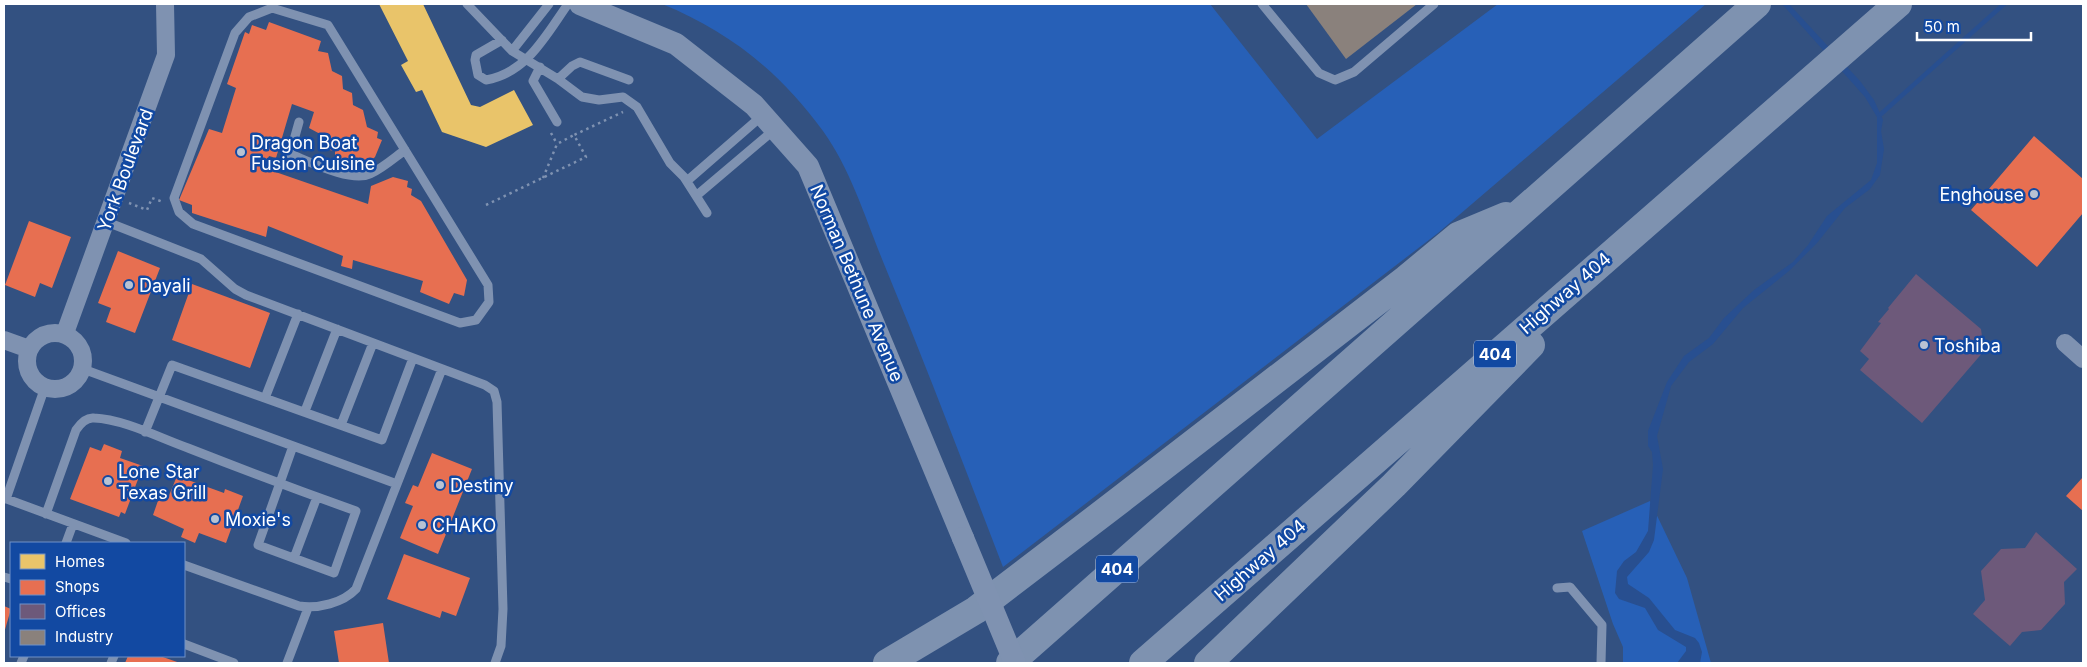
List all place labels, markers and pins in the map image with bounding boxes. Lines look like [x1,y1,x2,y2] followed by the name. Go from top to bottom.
[251,132,375,174] place label: Dragon Boat Fusion Cuisine
[235,146,247,158] marker: Dragon Boat Fusion Cuisine
[1939,184,2024,205] place label: Enghouse
[2028,188,2040,200] marker: Enghouse
[139,275,191,296] place label: Dayali
[123,279,135,291] marker: Dayali
[1934,335,2001,356] place label: Toshiba
[1918,339,1930,351] marker: Toshiba
[118,461,206,503] place label: Lone Star Texas Grill
[102,475,114,487] marker: Lone Star Texas Grill
[450,475,514,496] place label: Destiny
[434,479,446,491] marker: Destiny
[225,509,291,530] place label: Moxie's
[209,513,221,525] marker: Moxie's
[432,515,496,536] place label: CHAKO
[416,519,428,531] marker: CHAKO

